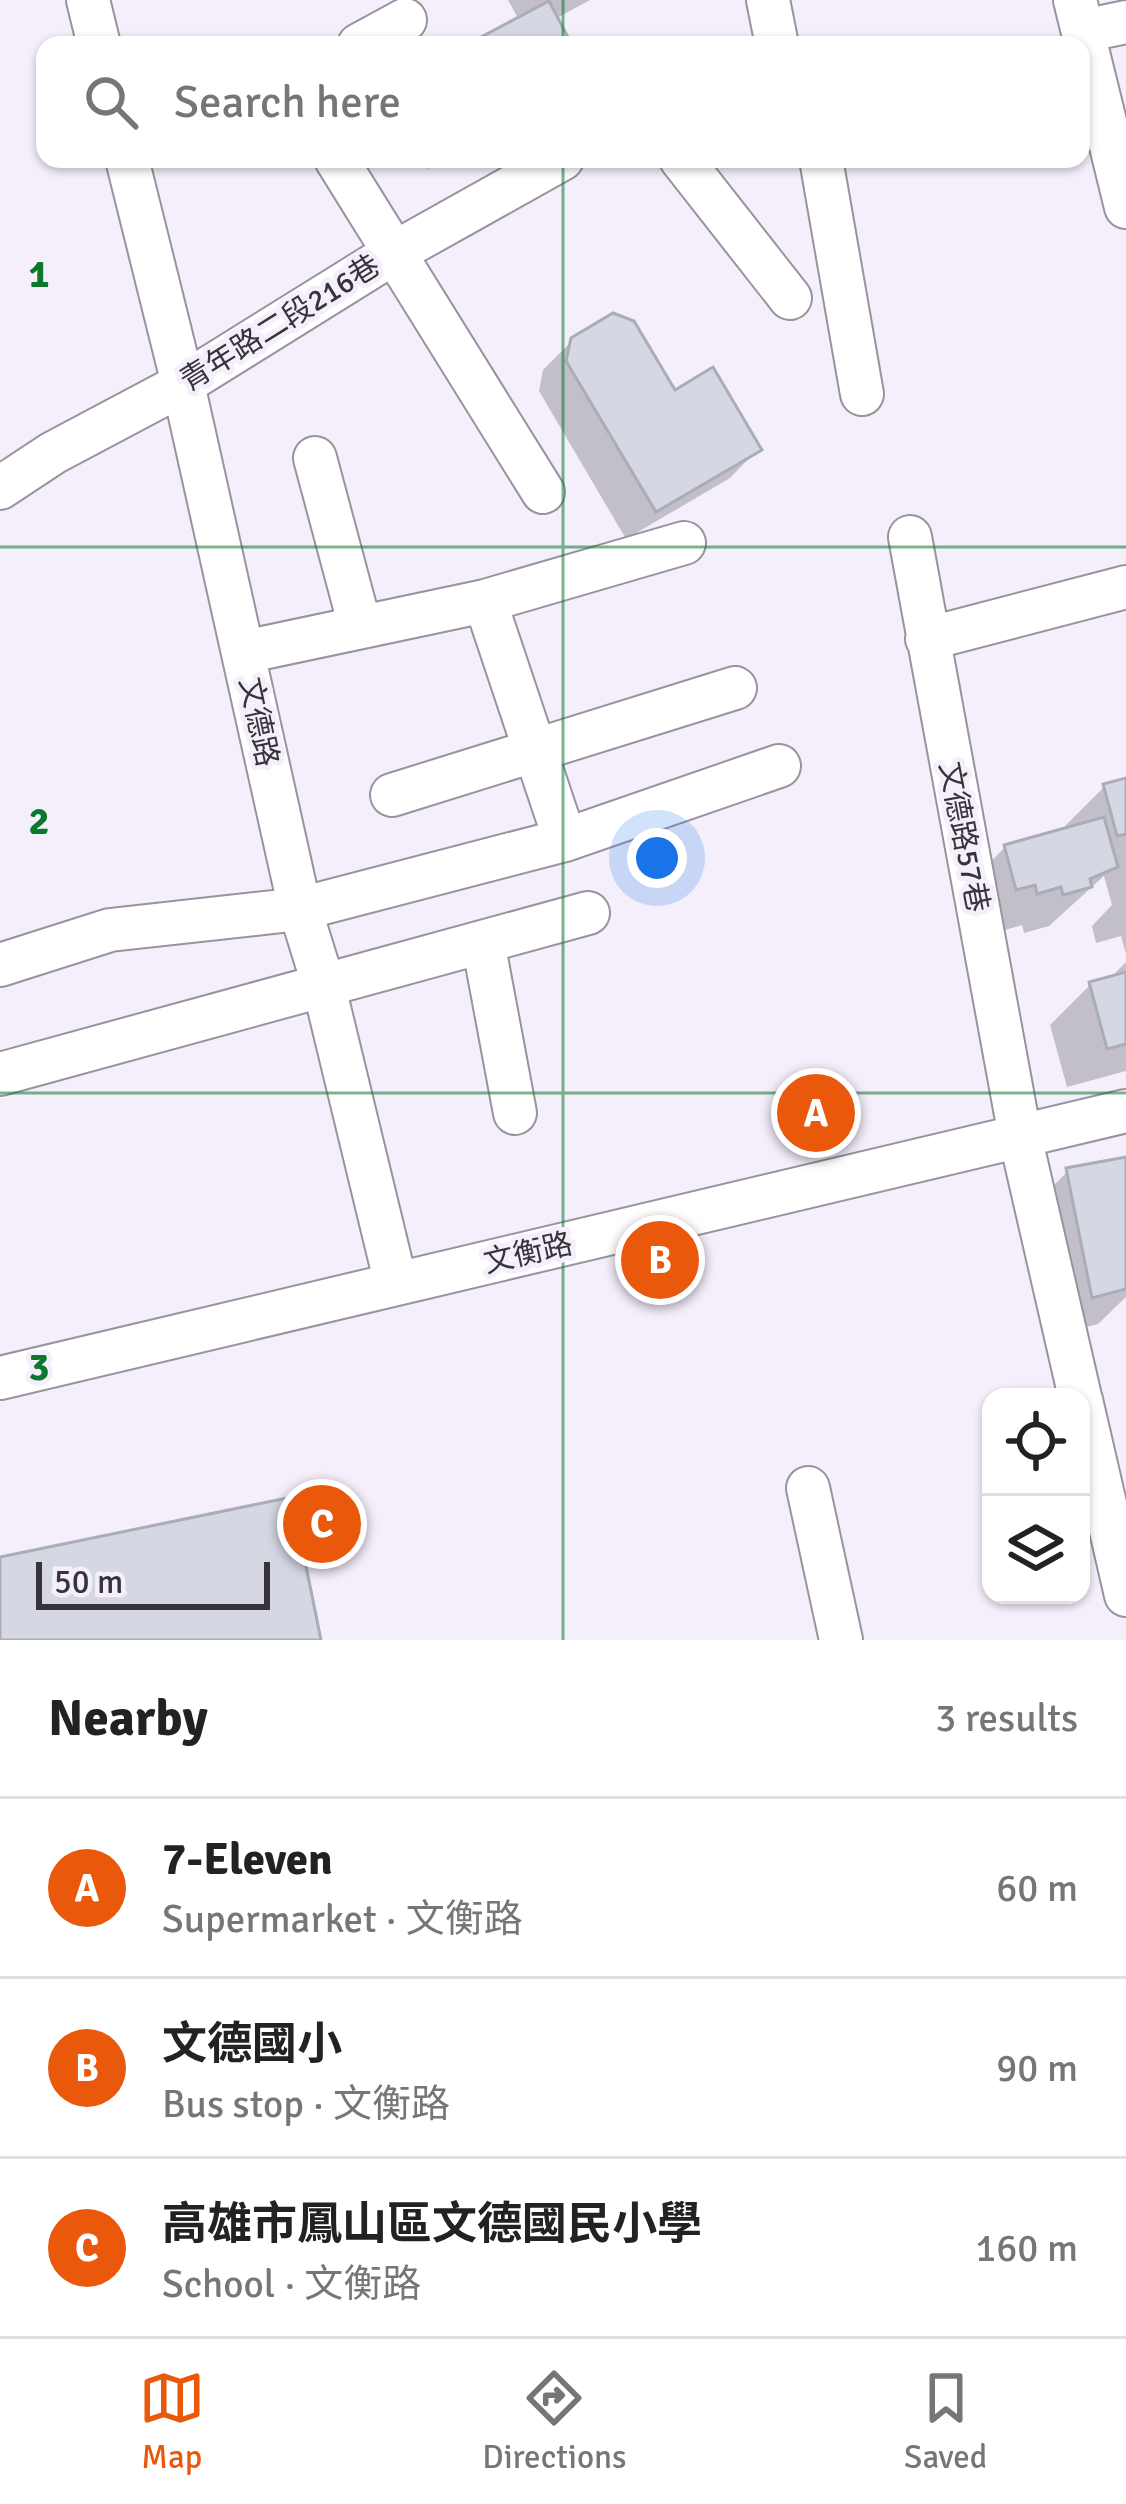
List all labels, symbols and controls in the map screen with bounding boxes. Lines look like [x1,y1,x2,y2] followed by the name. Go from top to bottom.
[36,36,1090,168] search box
[78,69,144,135] icon: search
[174,75,401,130] text: Search here
[174,247,387,400] street label: 青年路二段216巷
[28,250,50,298] text: 1
[231,674,286,770] street label: 文德路
[931,759,996,915] street label: 文德路57巷
[28,797,50,845] text: 2
[627,828,687,888] your location
[777,1068,855,1158] pin: A
[621,1215,699,1305] pin: B
[480,1225,576,1282] street label: 文衡路
[28,1343,50,1391] text: 3
[982,1388,1090,1604] map controls
[982,1388,1090,1496] button: locate
[283,1479,361,1569] pin: C
[982,1496,1090,1604] button: layers
[36,1556,270,1609] scale bar
[54,1562,123,1603] text: 50 m
[48,1687,208,1750] text: Nearby
[935,1694,1078,1742] text: 3 results
[162,1832,333,1887] text: 7-Eleven
[75,1864,99,1912] text: A
[996,1864,1078,1912] text: 60 m
[162,1895,523,1943] text: Supermarket · 文衡路
[162,2017,342,2072] text: 文德國小
[75,2044,99,2092] text: B
[996,2044,1078,2092] text: 90 m
[162,2080,450,2128] text: Bus stop · 文衡路
[162,2197,702,2252] text: 高雄市鳳山區文德國民小學
[75,2224,99,2272] text: C
[975,2224,1078,2272] text: 160 m
[162,2260,421,2308] text: School · 文衡路
[139,2365,205,2478] tab: Map
[482,2365,627,2478] tab: Directions
[904,2365,987,2478] tab: Saved

